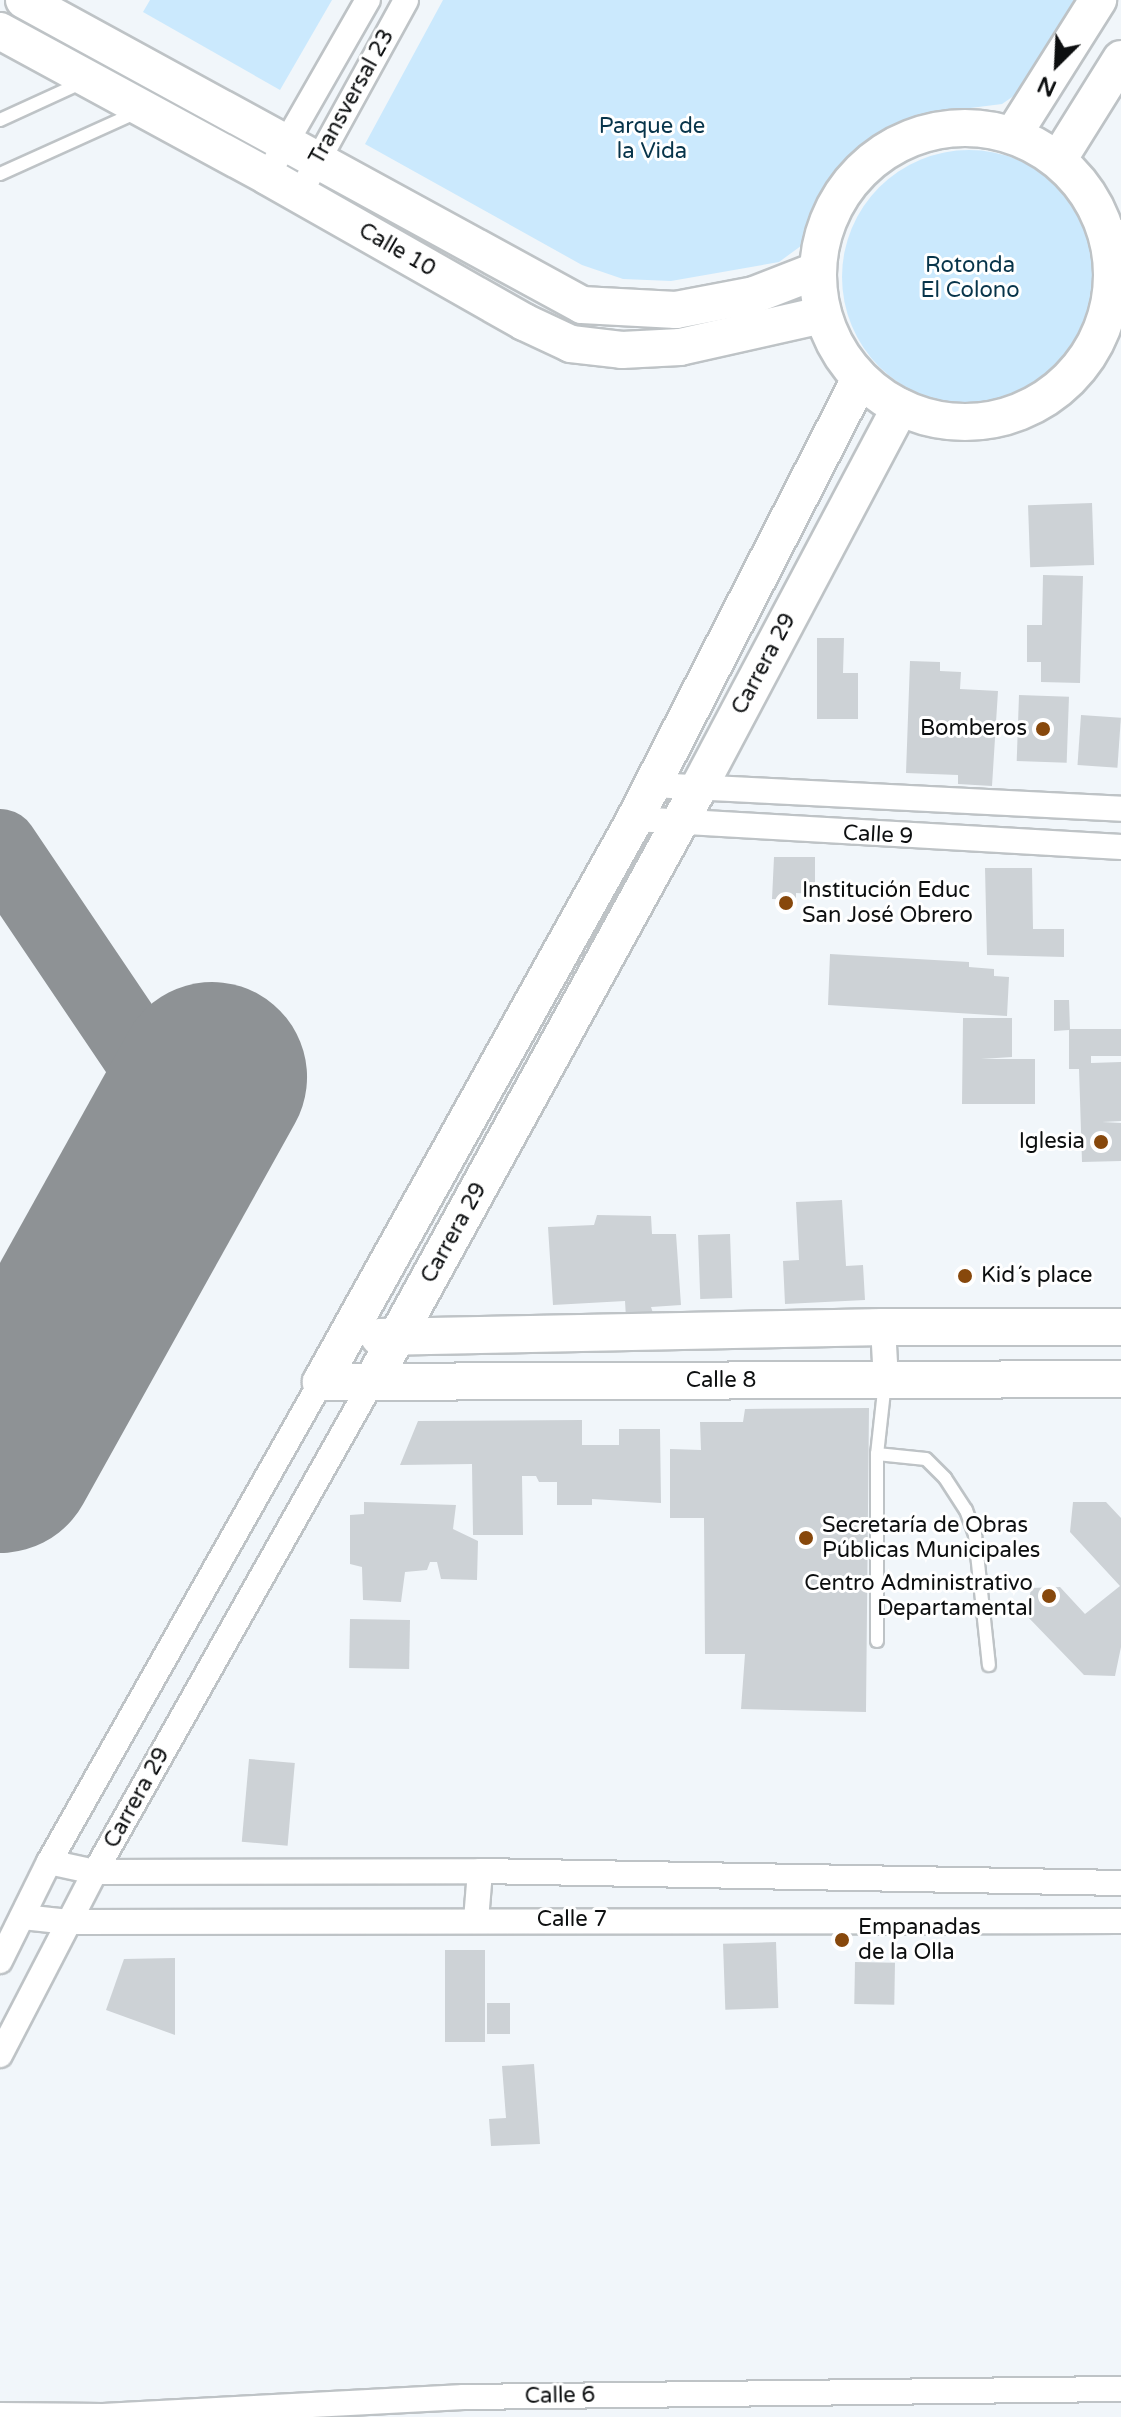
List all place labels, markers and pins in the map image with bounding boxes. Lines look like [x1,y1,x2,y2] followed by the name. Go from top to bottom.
[920,716,1027,742] place label: Bomberos
[1034,720,1052,738] marker: Bomberos
[802,877,973,928] place label: Institución Educ San José Obrero
[777,894,795,912] marker: Institución Educ San José Obrero
[1019,1129,1085,1155] place label: Iglesia
[1092,1133,1110,1151] marker: Iglesia
[981,1263,1092,1289] place label: Kid´s place
[956,1267,974,1285] marker: Kid´s place
[822,1512,1040,1564] place label: Secretaría de Obras Públicas Municipales
[797,1529,815,1547] marker: Secretaría de Obras Públicas Municipales
[804,1570,1033,1622] place label: Centro Administrativo Departamental
[1040,1587,1058,1605] marker: Centro Administrativo Departamental
[858,1914,981,1966] place label: Empanadas de la Olla
[833,1931,851,1949] marker: Empanadas de la Olla

